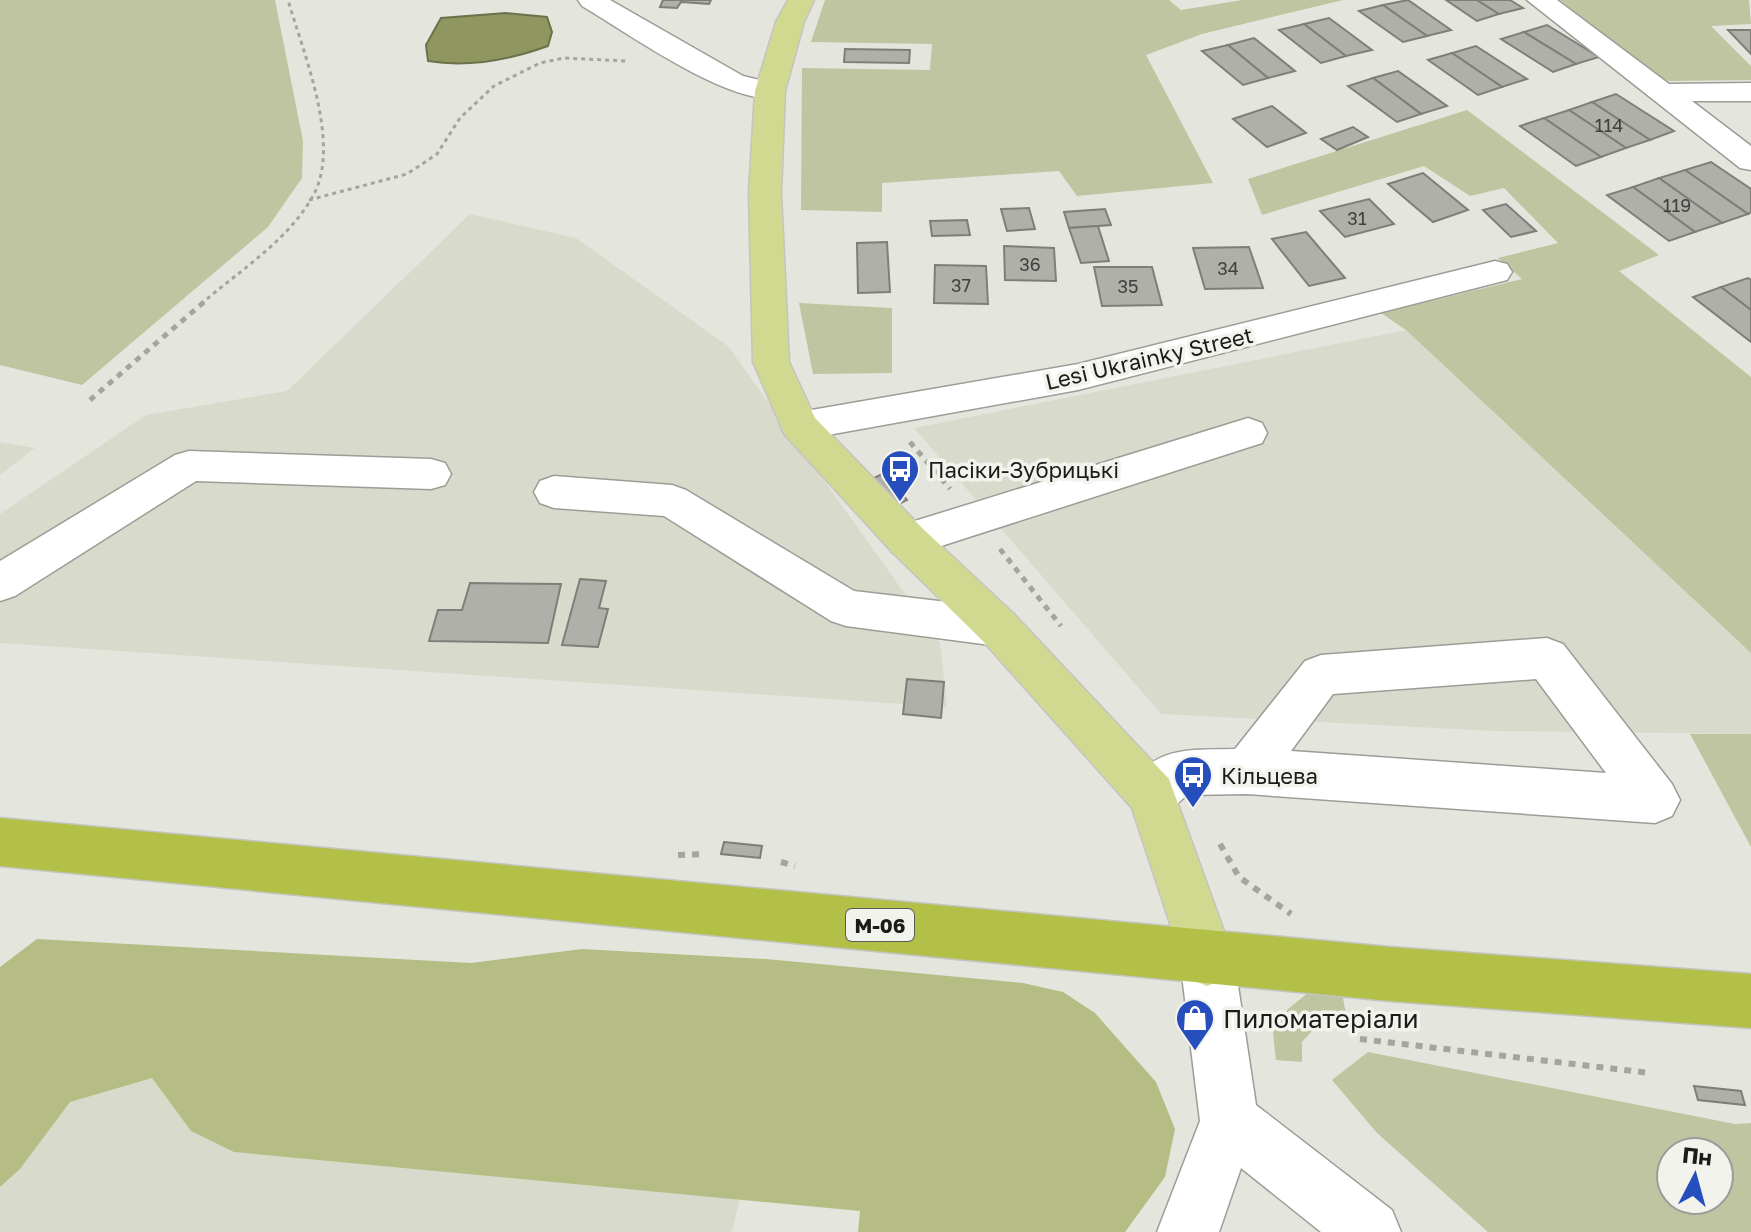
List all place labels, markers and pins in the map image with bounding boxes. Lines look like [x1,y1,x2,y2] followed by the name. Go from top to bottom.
[879,448,921,503] bus stop icon: Пасіки-Зубрицькі
[928,456,1119,483] place label: Пасіки-Зубрицькі
[1172,754,1214,809] bus stop icon: Кільцева
[1221,762,1318,789] place label: Кільцева
[1174,997,1216,1052] shop icon: Пиломатеріали
[1223,1003,1419,1034] place label: Пиломатеріали

